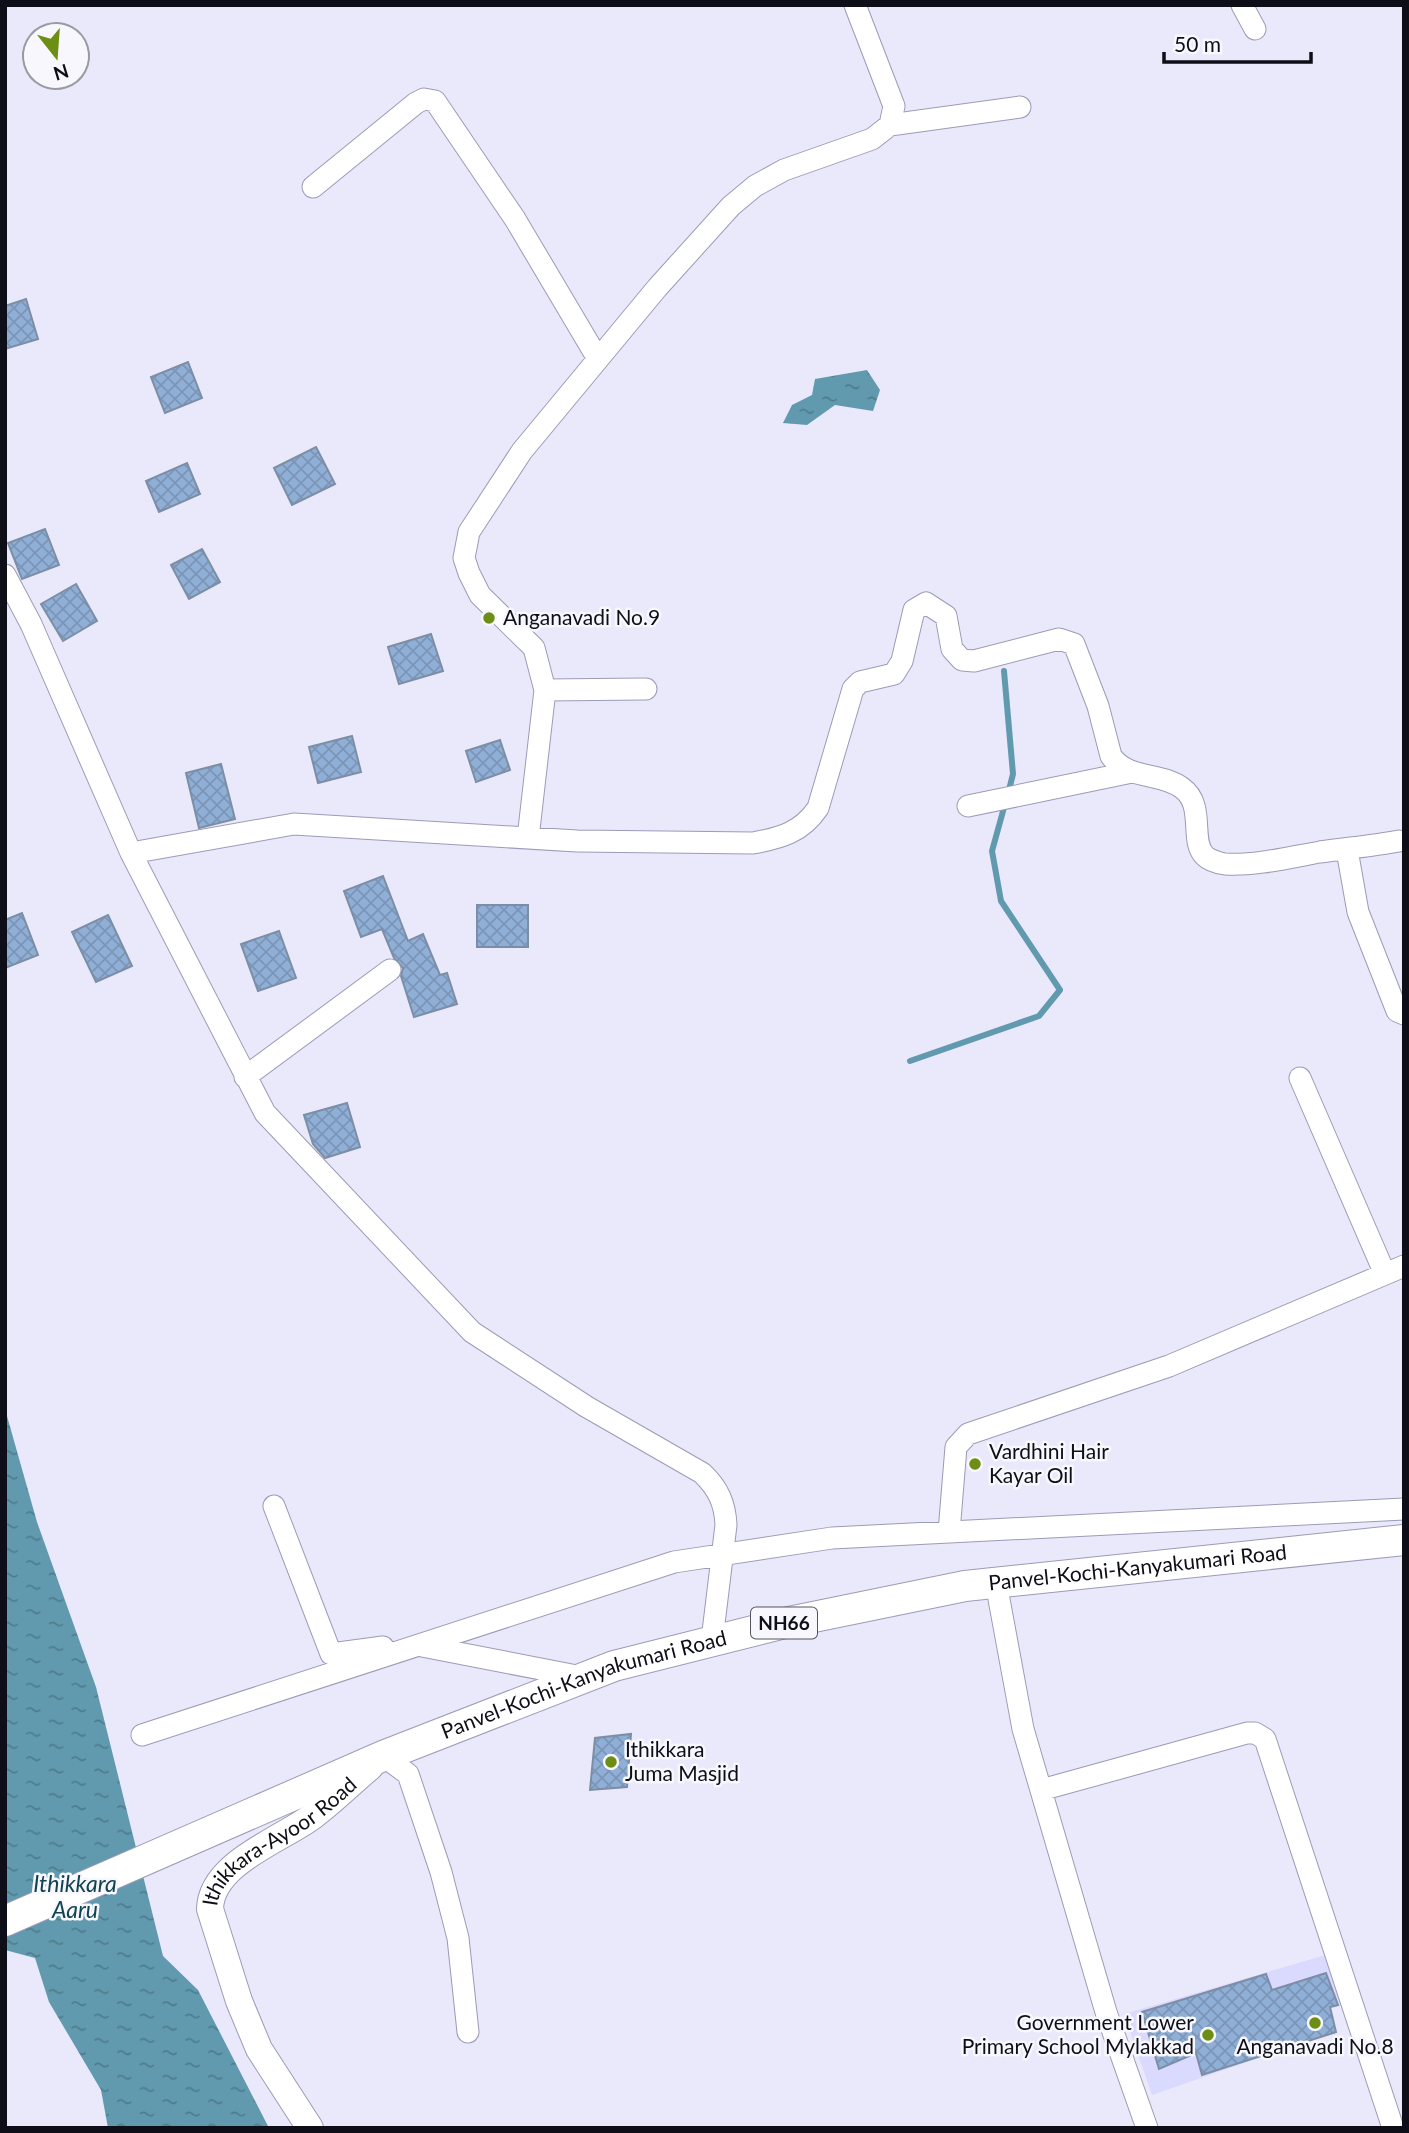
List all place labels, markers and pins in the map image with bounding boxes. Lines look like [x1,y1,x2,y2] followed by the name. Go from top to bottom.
[503,604,660,629] place label: Anganavadi No.9
[481,610,497,626] marker: Anganavadi No.9
[989,1438,1109,1487] place label: Vardhini Hair Kayar Oil
[967,1456,983,1472] marker: Vardhini Hair Kayar Oil
[625,1736,739,1785] place label: Ithikkara Juma Masjid
[603,1754,619,1770] marker: Ithikkara Juma Masjid
[962,2009,1194,2058] place label: Government Lower Primary School Mylakkad
[1307,2015,1323,2031] marker: Anganavadi No.8
[1200,2027,1216,2043] marker: Government Lower Primary School Mylakkad
[1236,2033,1394,2058] place label: Anganavadi No.8

